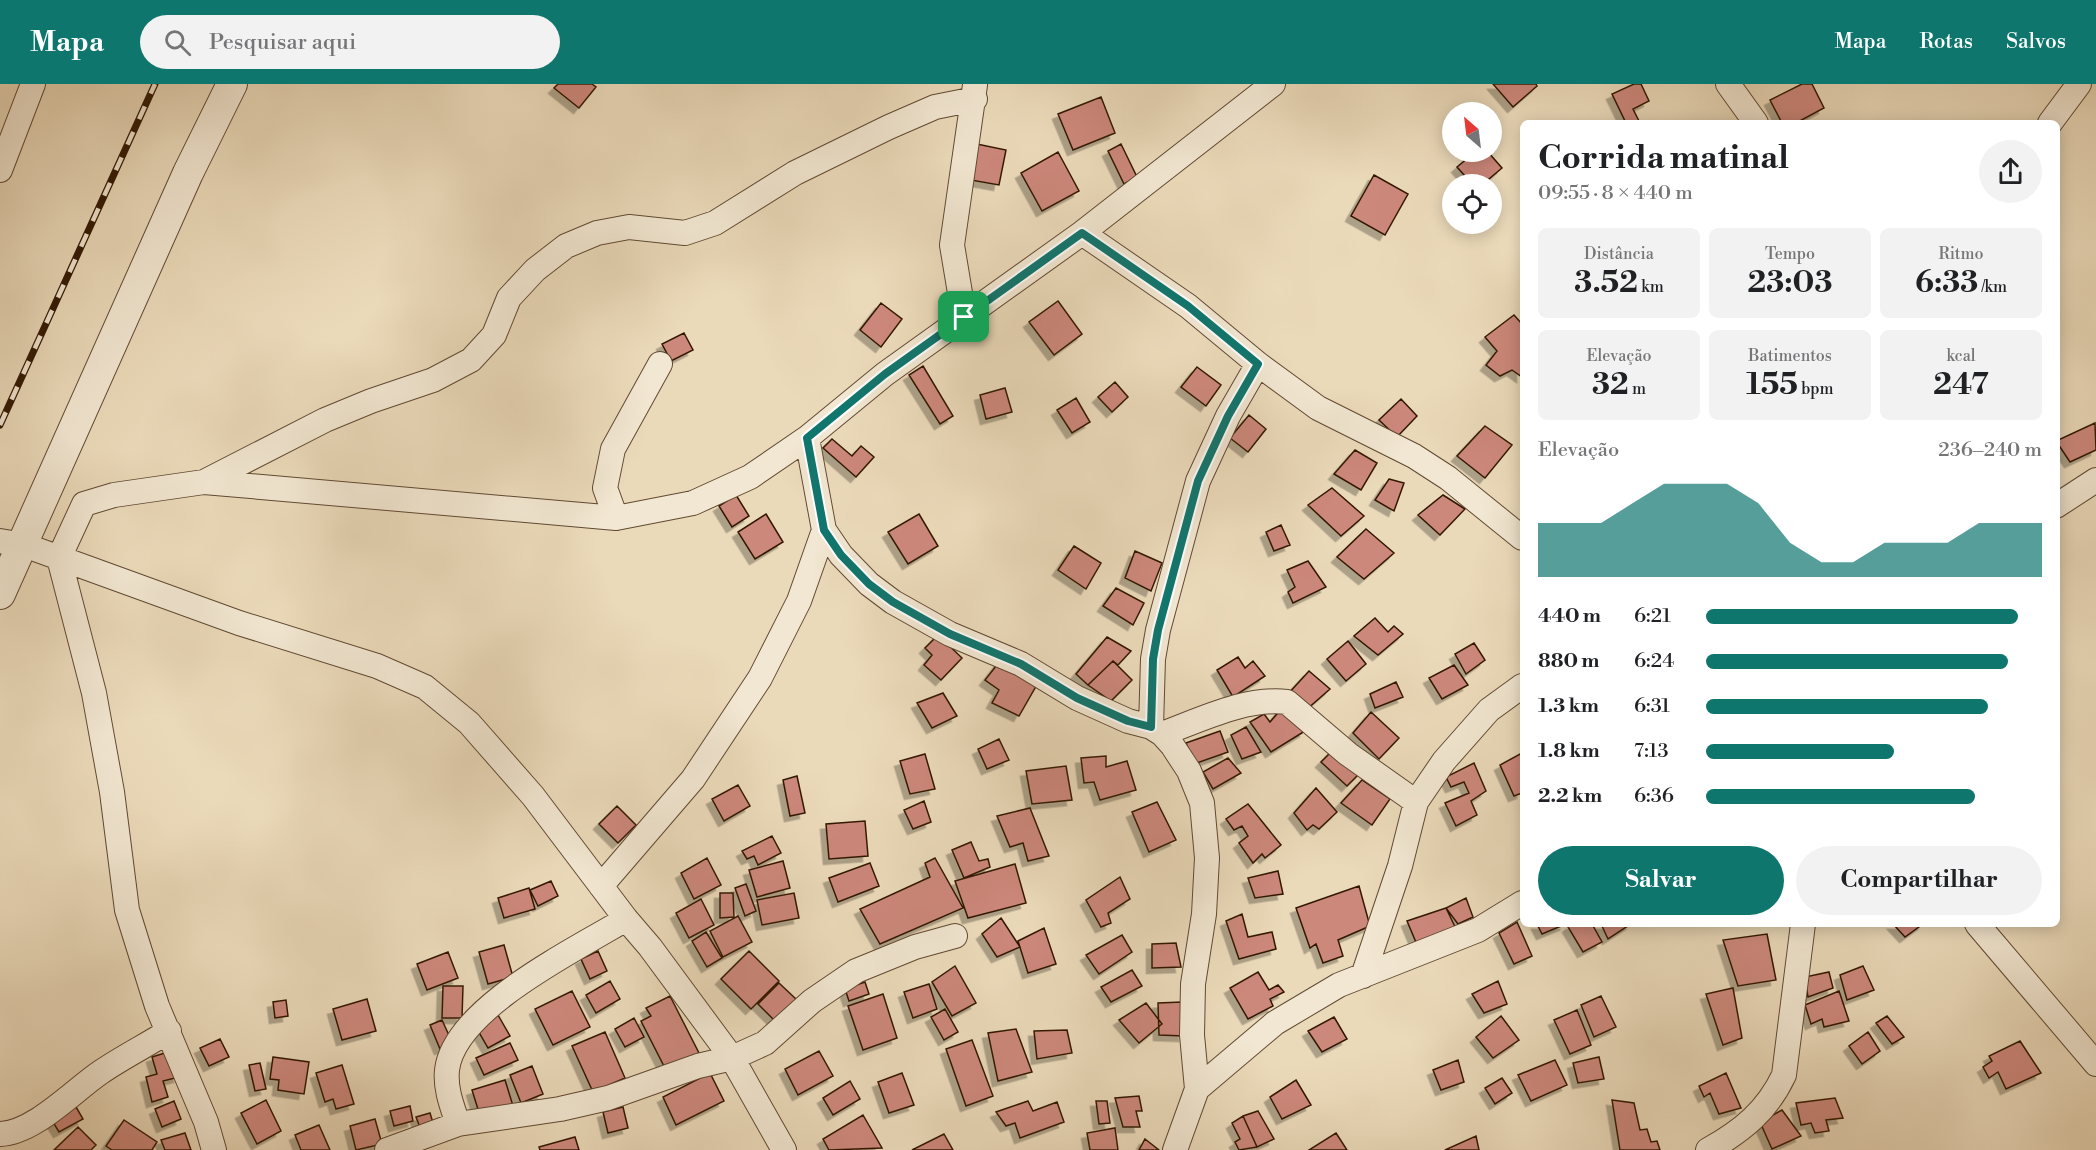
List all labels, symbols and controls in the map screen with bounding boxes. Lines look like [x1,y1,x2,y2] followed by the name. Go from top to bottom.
[140,15,560,69] search box
[30,25,104,60] text: Mapa
[161,26,194,59] icon: search
[209,29,356,56] text: Pesquisar aqui
[1834,29,1886,55] text: Mapa
[1919,29,1973,55] text: Rotas
[2006,29,2066,55] text: Salvos
[1442,102,1502,162] north arrow
[1442,102,1502,234] map controls
[1538,138,1789,179] text: Corrida matinal
[1979,140,2042,203] button: share
[1442,174,1502,234] button: locate
[1538,181,1693,206] text: 09:55 · 8 × 440 m
[1584,244,1654,264] text: Distância
[1765,244,1815,264] text: Tempo
[1939,244,1983,264] text: Ritmo
[1574,264,1638,302] text: 3.52
[1748,264,1832,302] text: 23:03
[1915,264,1978,302] text: 6:33
[1638,277,1664,297] text: km
[1978,277,2007,297] text: /km
[938,291,989,342] pin
[947,300,980,333] icon: arrive
[1587,346,1651,366] text: Elevação
[1748,346,1832,366] text: Batimentos
[1946,346,1976,366] text: kcal
[1592,366,1629,404] text: 32
[1746,366,1798,404] text: 155
[1933,366,1989,404] text: 247
[1629,379,1646,399] text: m
[1798,379,1834,399] text: bpm
[1538,438,1619,463] text: Elevação
[1938,438,2042,463] text: 236–240 m
[1538,604,1601,629] text: 440 m
[1634,604,1671,629] text: 6:21
[1538,649,1599,674] text: 880 m
[1634,649,1674,674] text: 6:24
[1538,694,1599,719] text: 1.3 km
[1634,694,1670,719] text: 6:31
[1538,739,1600,764] text: 1.8 km
[1634,739,1669,764] text: 7:13
[1538,784,1602,809] text: 2.2 km
[1634,784,1674,809] text: 6:36
[1538,846,1784,915] button: Salvar
[1796,846,2042,915] button: Compartilhar

